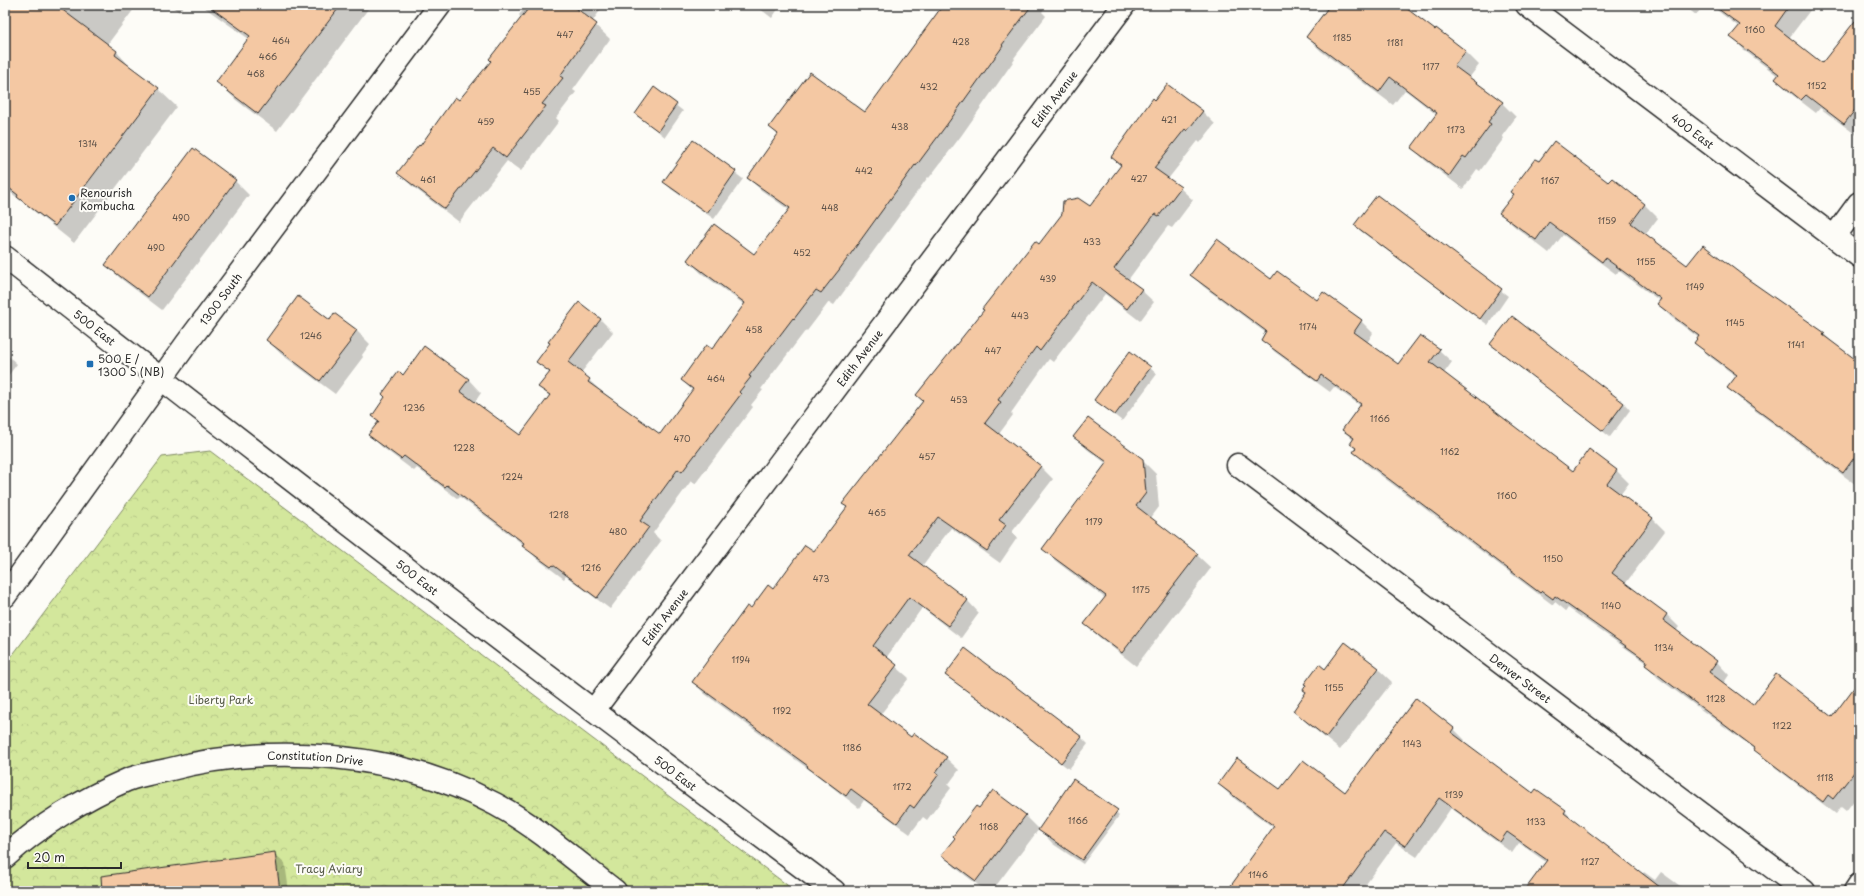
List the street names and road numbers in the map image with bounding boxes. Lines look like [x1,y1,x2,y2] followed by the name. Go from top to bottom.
[1027,66,1081,131] street label: Edith Avenue
[1668,109,1718,153] street label: 400 East
[195,269,245,329] street label: 1300 South
[70,305,120,349] street label: 500 East
[832,325,886,390] street label: Edith Avenue
[393,555,443,599] street label: 500 East
[637,584,692,649] street label: Edith Avenue
[1486,649,1556,707] street label: Denver Street
[267,746,365,769] street label: Constitution Drive
[651,751,701,795] street label: 500 East

